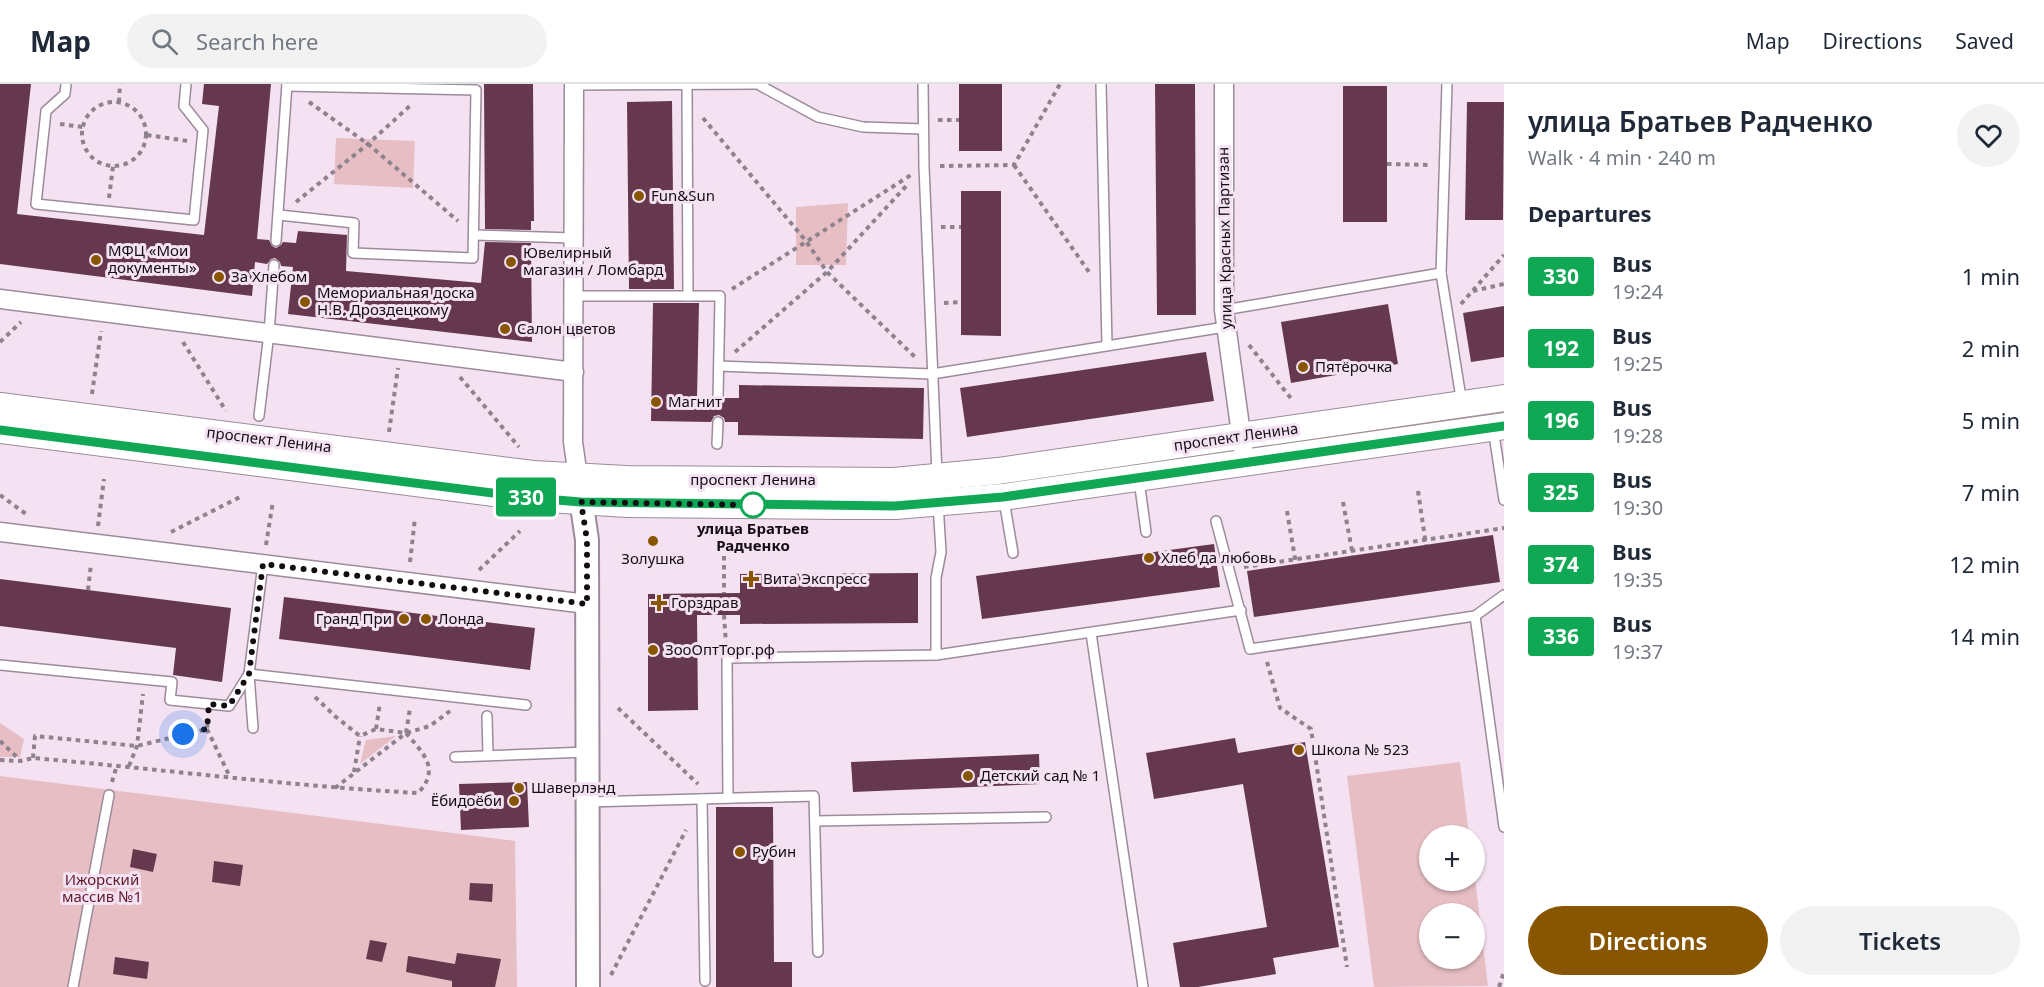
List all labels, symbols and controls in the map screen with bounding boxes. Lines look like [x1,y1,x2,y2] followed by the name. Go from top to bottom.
[127,14,547,68] search box
[30,22,91,60] text: Map
[148,25,181,58] icon: search
[196,26,318,56] text: Search here
[1746,27,1790,55] text: Map
[1823,27,1922,55] text: Directions
[1955,27,2014,55] text: Saved
[1528,102,1873,140] text: улица Братьев Радченко
[1957,104,2020,167] button: heart
[1528,144,1716,171] text: Walk · 4 min · 240 m
[1212,147,1236,329] street label: улица Красных Партизан
[651,185,715,205] place label: Fun&Sun
[632,189,646,203] marker: Fun&Sun
[1528,198,1652,228] text: Departures
[108,240,197,277] place label: МФЦ «Мои документы»
[523,242,663,279] place label: Ювелирный магазин / Ломбард
[1612,248,1652,278] text: Bus
[89,253,103,267] marker: МФЦ «Мои документы»
[504,255,518,269] marker: Ювелирный магазин / Ломбард
[1962,261,2020,291] text: 1 min
[1543,262,1579,290] text: 330
[231,266,307,286] place label: За Хлебом
[212,270,226,284] marker: За Хлебом
[1612,278,1663,305] text: 19:24
[317,282,475,319] place label: Мемориальная доска Н.В. Дроздецкому
[298,295,312,309] marker: Мемориальная доска Н.В. Дроздецкому
[517,318,616,338] place label: Салон цветов
[1612,320,1652,350] text: Bus
[498,322,512,336] marker: Салон цветов
[1962,333,2020,363] text: 2 min
[1543,334,1579,362] text: 192
[1612,350,1663,377] text: 19:25
[1315,356,1392,376] place label: Пятёрочка
[1296,360,1310,374] marker: Пятёрочка
[668,391,722,411] place label: Магнит
[1612,392,1652,422] text: Bus
[649,395,663,409] marker: Магнит
[1962,405,2020,435] text: 5 min
[1543,406,1579,434] text: 196
[1172,417,1299,455] street label: проспект Ленина
[206,421,333,457] street label: проспект Ленина
[1612,422,1663,449] text: 19:28
[1612,464,1652,494] text: Bus
[690,469,816,489] street label: проспект Ленина
[1962,477,2020,507] text: 7 min
[492,478,560,516] line badge: 330
[1543,478,1579,506] text: 325
[508,483,544,511] text: 330
[740,492,766,518] marker: улица Братьев Радченко
[1612,494,1663,521] text: 19:30
[696,518,809,555] place label: улица Братьев Радченко
[646,534,660,548] marker: Золушка
[1612,536,1652,566] text: Bus
[1161,547,1276,567] place label: Хлеб да любовь
[621,548,685,568] place label: Золушка
[1949,549,2020,579] text: 12 min
[1543,550,1579,578] text: 374
[1142,551,1156,565] marker: Хлеб да любовь
[1612,566,1663,593] text: 19:35
[763,568,867,588] place label: Вита Экспресс
[744,572,758,586] marker: Вита Экспресс
[671,592,738,612] place label: Горздрав
[652,596,666,610] marker: Горздрав
[316,608,392,628] place label: Гранд При
[438,608,484,628] place label: Лонда
[1612,608,1652,638] text: Bus
[397,612,411,626] marker: Гранд При
[419,612,433,626] marker: Лонда
[1949,621,2020,651] text: 14 min
[1543,622,1579,650] text: 336
[1612,638,1663,665] text: 19:37
[665,639,775,659] place label: ЗооОптТорг.рф
[646,643,660,657] marker: ЗооОптТорг.рф
[168,719,198,749] your location
[1311,739,1409,759] place label: Школа № 523
[1292,743,1306,757] marker: Школа № 523
[980,765,1100,785] place label: Детский сад № 1
[961,769,975,783] marker: Детский сад № 1
[531,777,615,797] place label: Шаверлэнд
[512,781,526,795] marker: Шаверлэнд
[431,790,502,810] place label: Ёбидоёби
[507,794,521,808] marker: Ёбидоёби
[1419,825,1485,969] map controls
[1419,825,1485,891] button: +
[752,841,796,861] place label: Рубин
[733,845,747,859] marker: Рубин
[62,869,142,906] park label: Ижорский массив №1
[1419,903,1485,969] button: −
[1528,906,1768,975] button: Directions
[1780,906,2020,975] button: Tickets

